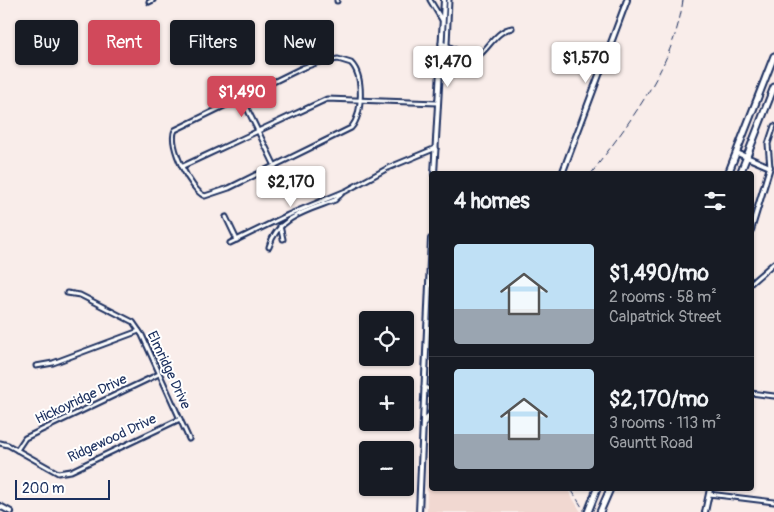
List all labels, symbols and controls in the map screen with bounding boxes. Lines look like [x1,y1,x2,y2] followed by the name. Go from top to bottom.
[15,20,78,65] chip: Buy
[88,20,160,65] chip: Rent
[170,20,255,65] chip: Filters
[265,20,334,65] chip: New
[545,42,627,84] pin: $1,570
[407,46,489,88] pin: $1,470
[562,48,610,68] text: $1,570
[424,52,472,72] text: $1,470
[201,76,283,118] pin: $1,490
[218,82,266,102] text: $1,490
[250,166,332,208] pin: $2,170
[267,172,315,192] text: $2,170
[701,187,729,215] icon: filters
[454,188,530,215] text: 4 homes
[609,260,709,287] text: $1,490/mo
[494,264,554,324] icon: home
[609,287,717,307] text: 2 rooms · 58 m²
[609,307,721,327] text: Calpatrick Street
[359,311,414,496] map controls
[359,311,414,366] button: locate
[144,328,195,412] street label: Elmridge Drive
[33,370,130,428] street label: Hickoyridge Drive
[359,376,414,431] button: +
[609,386,709,413] text: $2,170/mo
[494,389,554,449] icon: home
[65,410,159,466] street label: Ridgewood Drive
[609,413,721,433] text: 3 rooms · 113 m²
[609,433,693,453] text: Gauntt Road
[359,441,414,496] button: −
[15,477,110,500] scale bar
[22,480,64,497] text: 200 m

